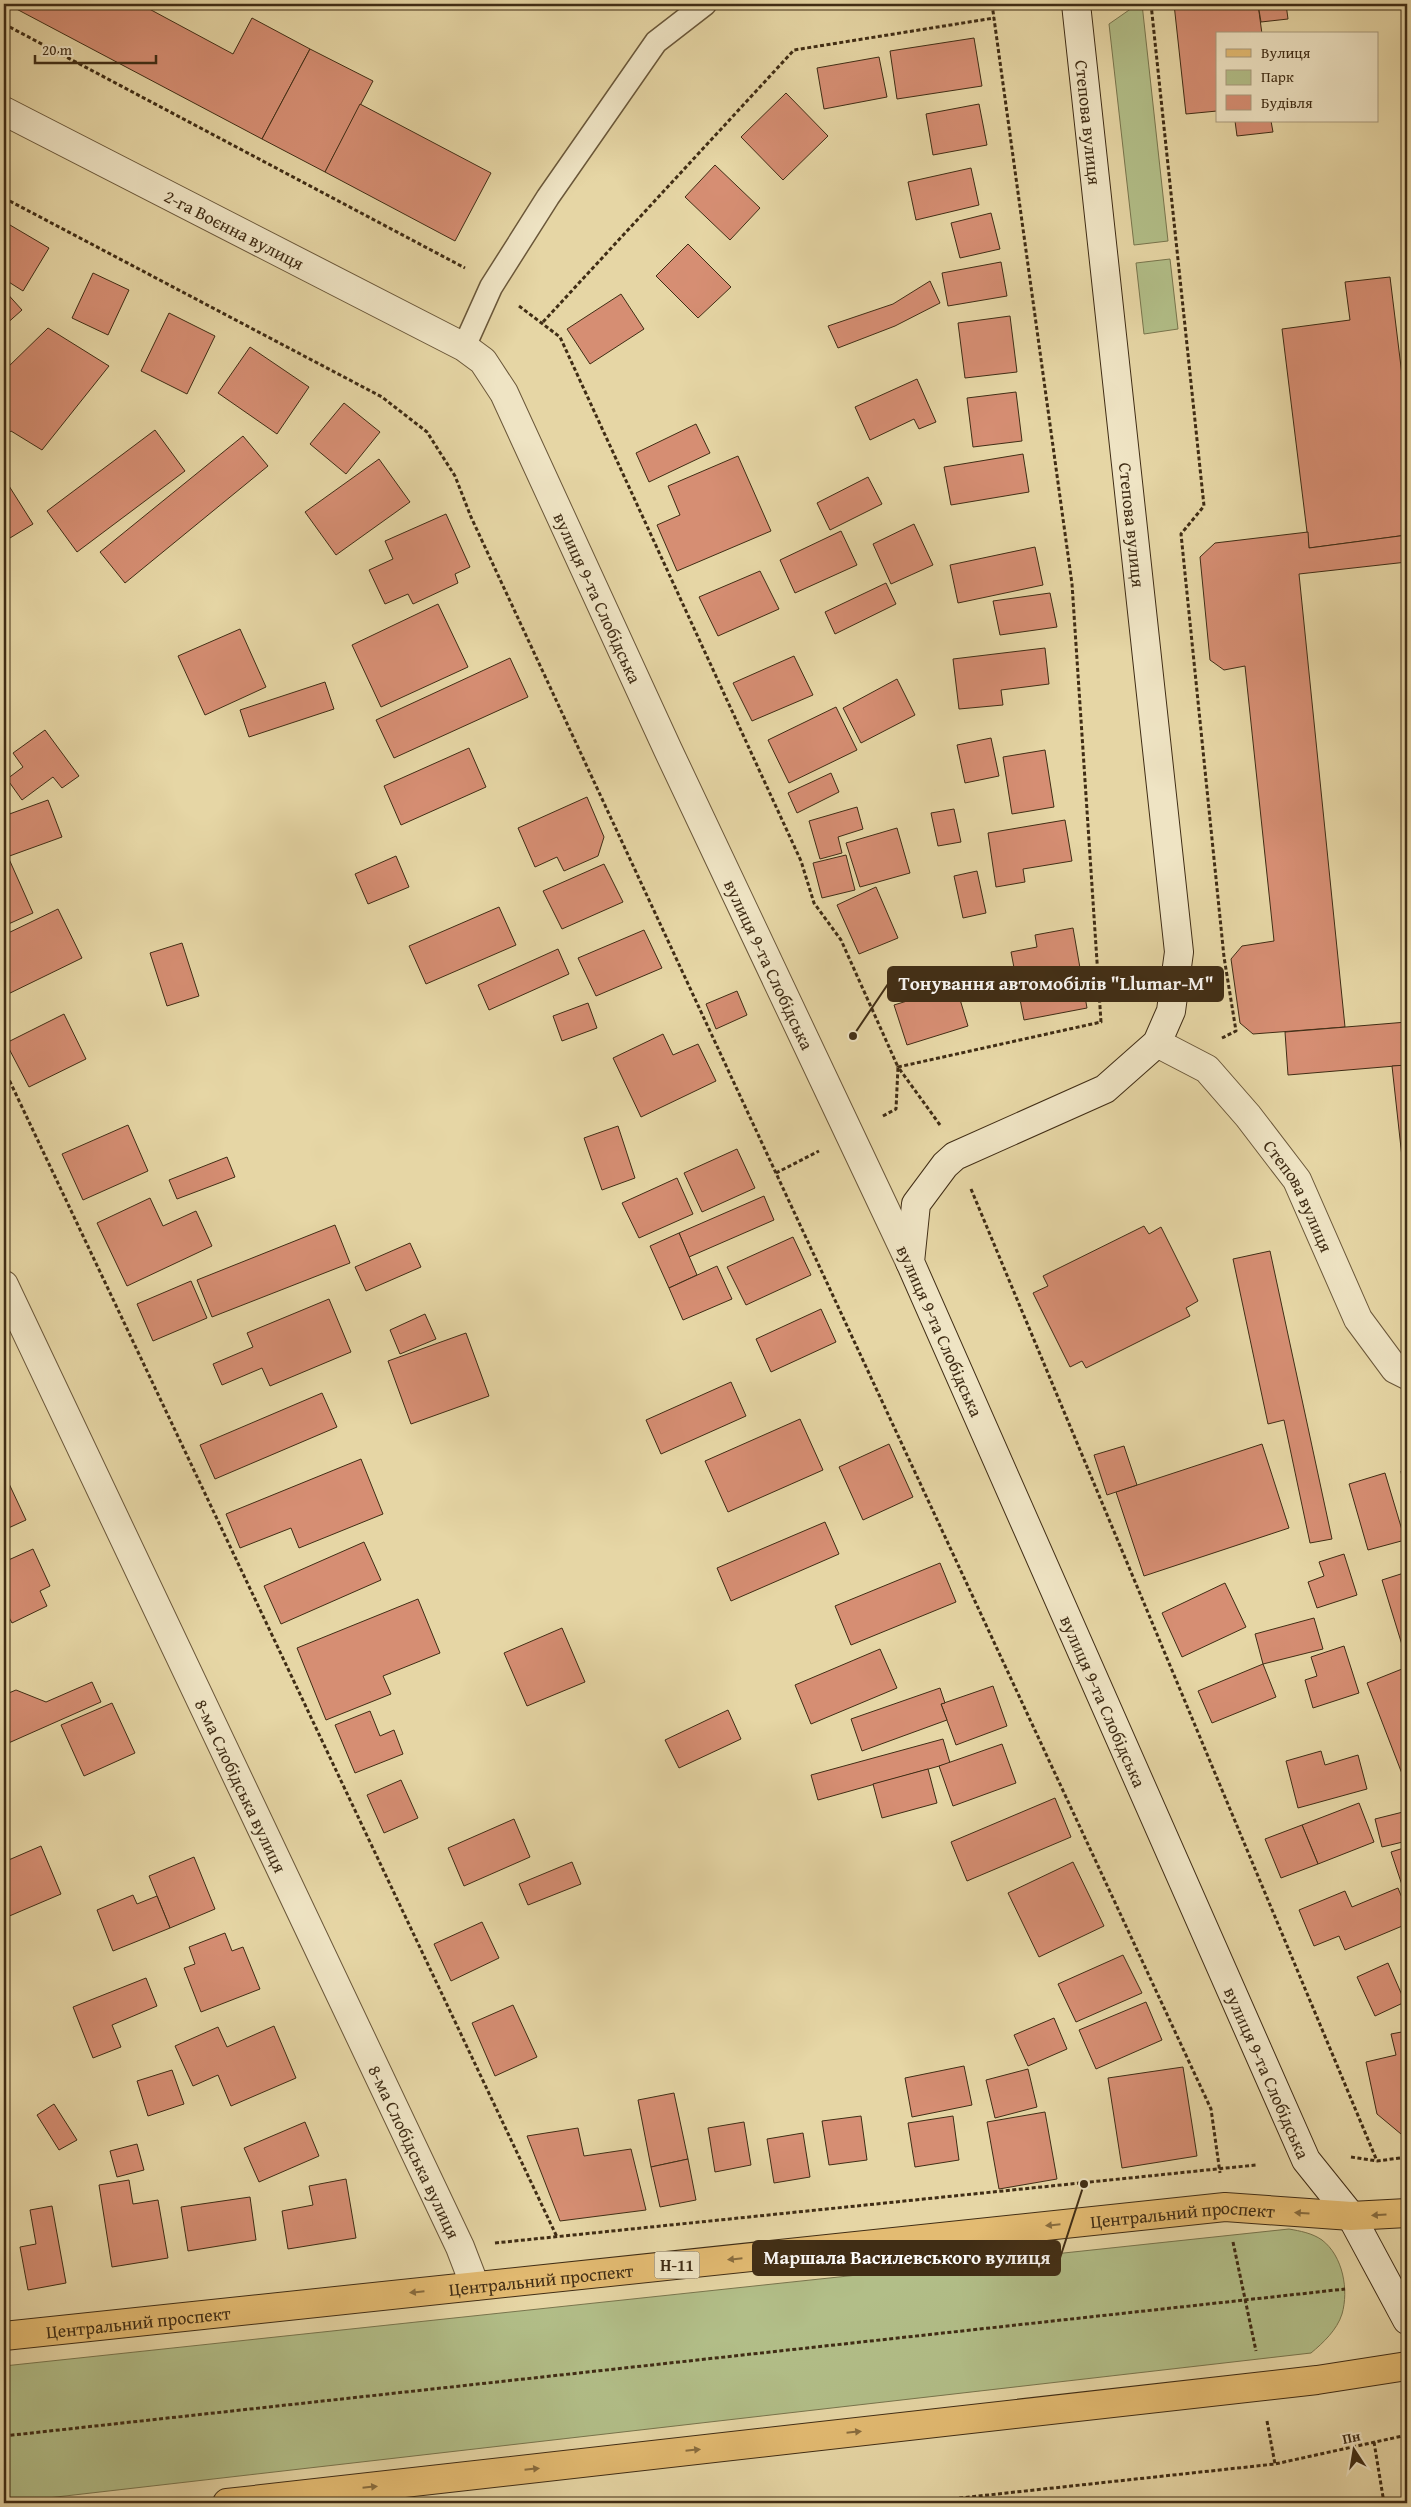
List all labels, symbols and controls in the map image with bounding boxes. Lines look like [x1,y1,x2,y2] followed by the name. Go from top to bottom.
[35,32,156,64] scale bar
[1216,32,1378,122] legend
[42,39,73,60] text: 20 m
[1261,42,1311,63] text: Вулиця
[1069,58,1109,186] street label: Степова вулиця
[1261,66,1294,87] text: Парк
[1261,92,1313,113] text: Будівля
[160,182,309,276] street label: 2-га Воєнна вулиця
[1112,461,1153,589] street label: Степова вулиця
[547,508,649,688] street label: вулиця 9-та Слобідська
[718,875,821,1055] street label: вулиця 9-та Слобідська
[888,967,1223,1001] callout: Тонування автомобілів "Llumar-M"
[898,969,1214,997] text: Тонування автомобілів "Llumar-M"
[1257,1134,1340,1256] street label: Степова вулиця
[890,1241,990,1422] street label: вулиця 9-та Слобідська
[1054,1611,1154,1792] street label: вулиця 9-та Слобідська
[188,1694,294,1877] street label: 8-ма Слобідська вулиця
[1218,1982,1317,2163] street label: вулиця 9-та Слобідська
[362,2060,468,2243] street label: 8-ма Слобідська вулиця
[1089,2193,1276,2235] street label: Центральний проспект
[1294,2208,1310,2216] one-way arrow
[1371,2211,1387,2219] one-way arrow
[1045,2221,1061,2229] one-way arrow
[753,2241,1060,2275] callout: Маршала Василевського вулиця
[763,2243,1051,2271] text: Маршала Василевського вулиця
[654,2252,700,2278] road number: Н-11
[727,2255,743,2263] one-way arrow
[447,2256,635,2302] street label: Центральний проспект
[409,2288,425,2296] one-way arrow
[45,2299,232,2345] street label: Центральний проспект
[1328,2424,1378,2474] north arrow
[1340,2426,1363,2449] text: Пн
[847,2428,863,2436] one-way arrow
[685,2446,701,2454] one-way arrow
[524,2465,540,2473] one-way arrow
[362,2483,378,2491] one-way arrow

